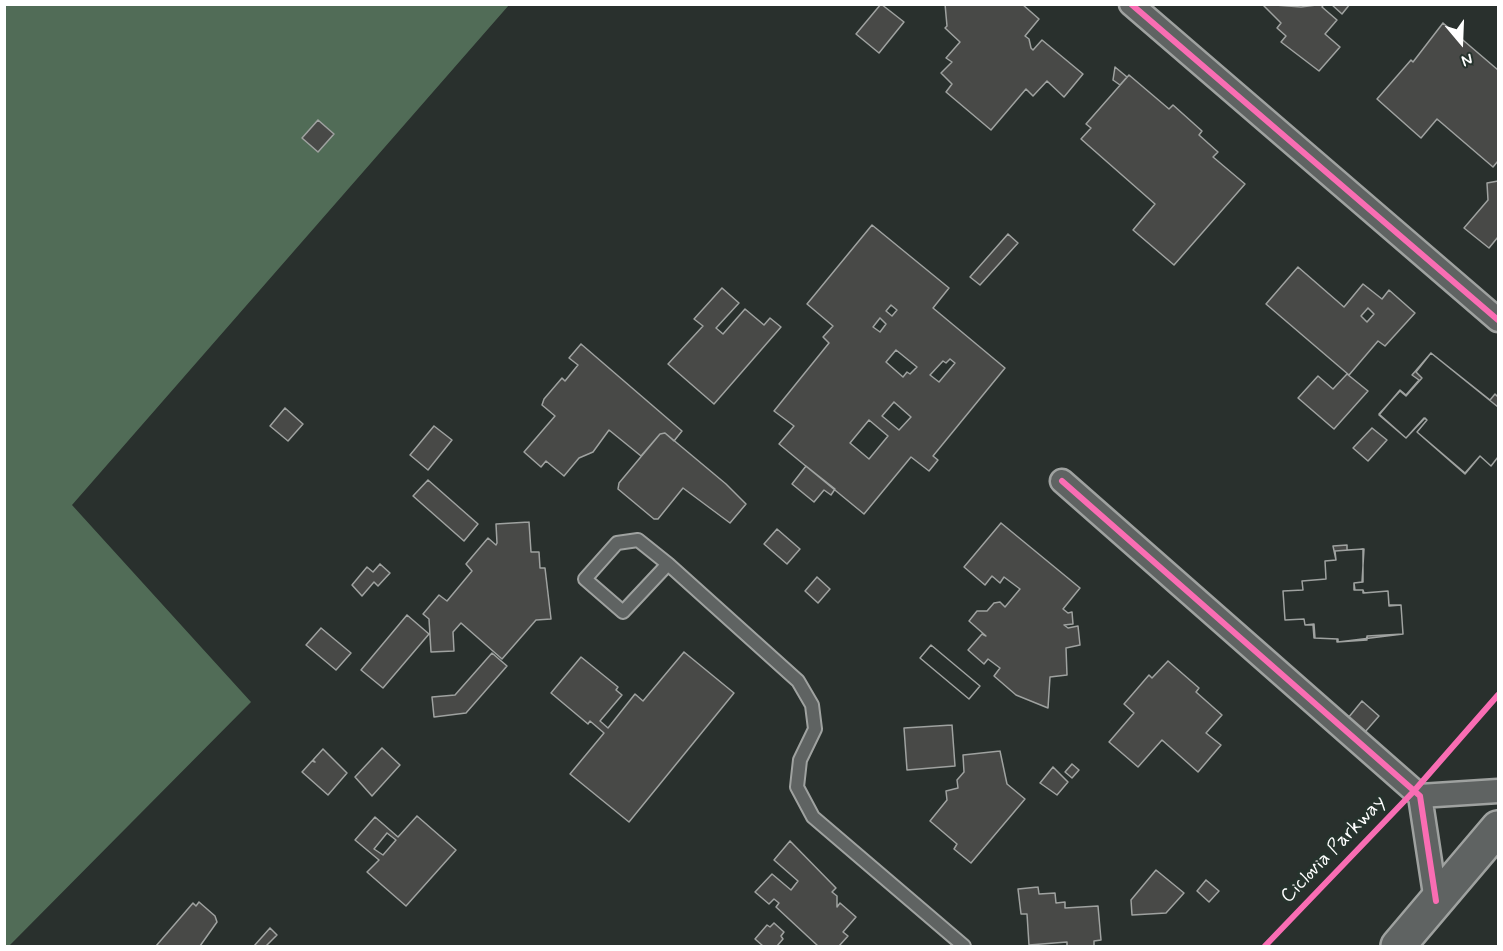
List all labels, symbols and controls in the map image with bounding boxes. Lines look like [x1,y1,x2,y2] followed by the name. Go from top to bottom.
[1431,12,1491,72] north arrow
[1459,48,1475,71] text: N
[1276,791,1392,909] street label: Ciclovia Parkway

